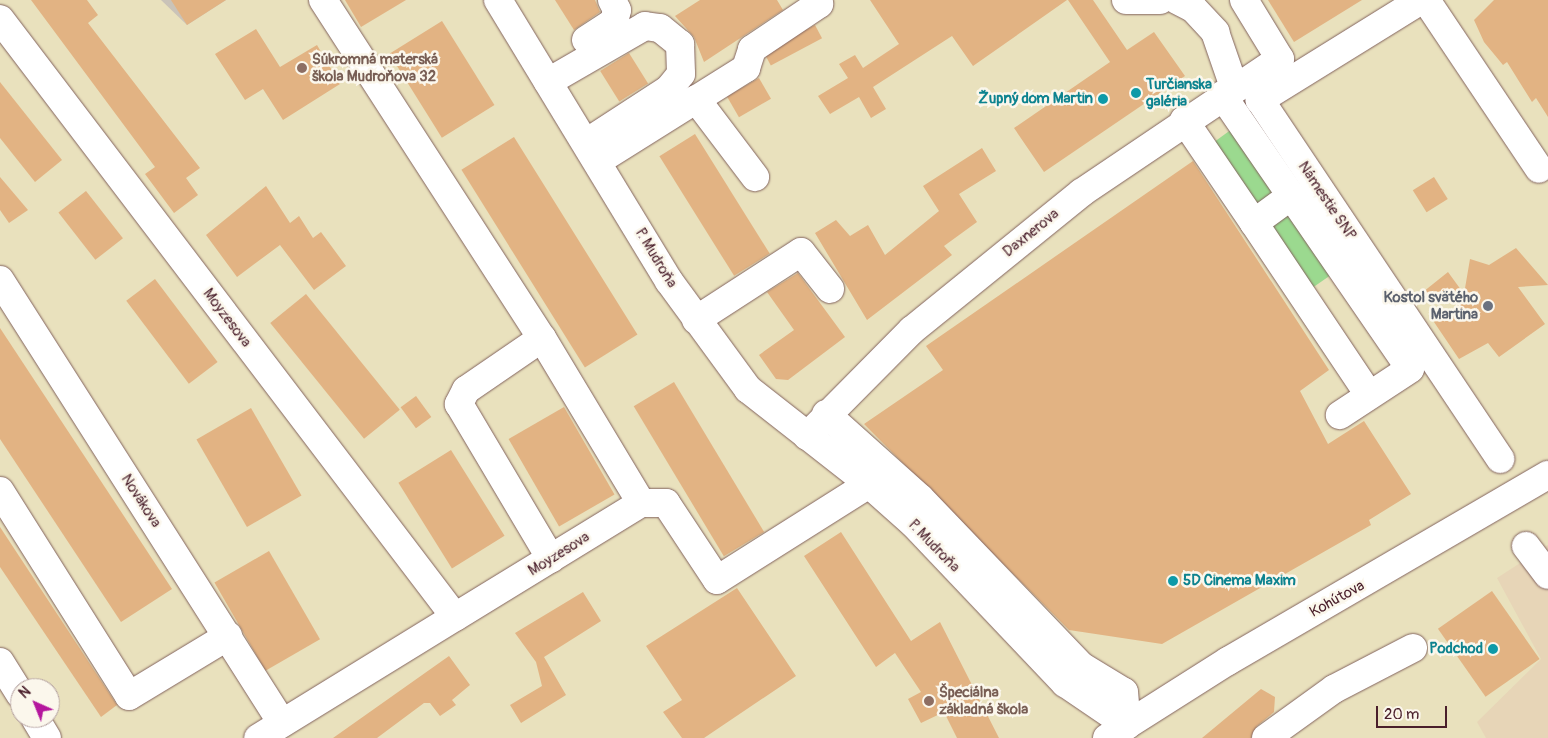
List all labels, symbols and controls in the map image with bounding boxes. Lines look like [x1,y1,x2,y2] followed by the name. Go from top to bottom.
[312,50,438,85] place label: Súkromná materská škola Mudroňova 32
[296,62,308,74] marker: Súkromná materská škola Mudroňova 32
[1146,75,1212,110] place label: Turčianska galéria
[1130,87,1142,99] marker: Turčianska galéria
[978,90,1093,108] place label: Župný dom Martin
[1097,93,1109,105] marker: Župný dom Martin
[1294,158,1360,244] street label: Námestie SNP
[999,205,1063,261] street label: Daxnerova
[631,225,681,291] street label: P. Mudroňa
[199,285,255,351] street label: Moyzesova
[1384,288,1478,323] place label: Kostol svätého Martina
[1482,300,1494,312] marker: Kostol svätého Martina
[117,471,165,531] street label: Novákova
[904,516,964,576] street label: P. Mudroňa
[525,528,593,580] street label: Moyzesova
[1183,572,1296,590] place label: 5D Cinema Maxim
[1167,575,1179,587] marker: 5D Cinema Maxim
[1307,577,1367,621] street label: Kohútova
[1429,640,1483,658] place label: Podchod
[1487,643,1499,655] marker: Podchod
[10,678,60,728] north arrow
[16,683,34,702] text: N
[939,683,1028,718] place label: Špeciálna základná škola
[923,695,935,707] marker: Špeciálna základná škola
[1378,696,1449,728] scale bar
[1384,705,1419,724] text: 20 m

